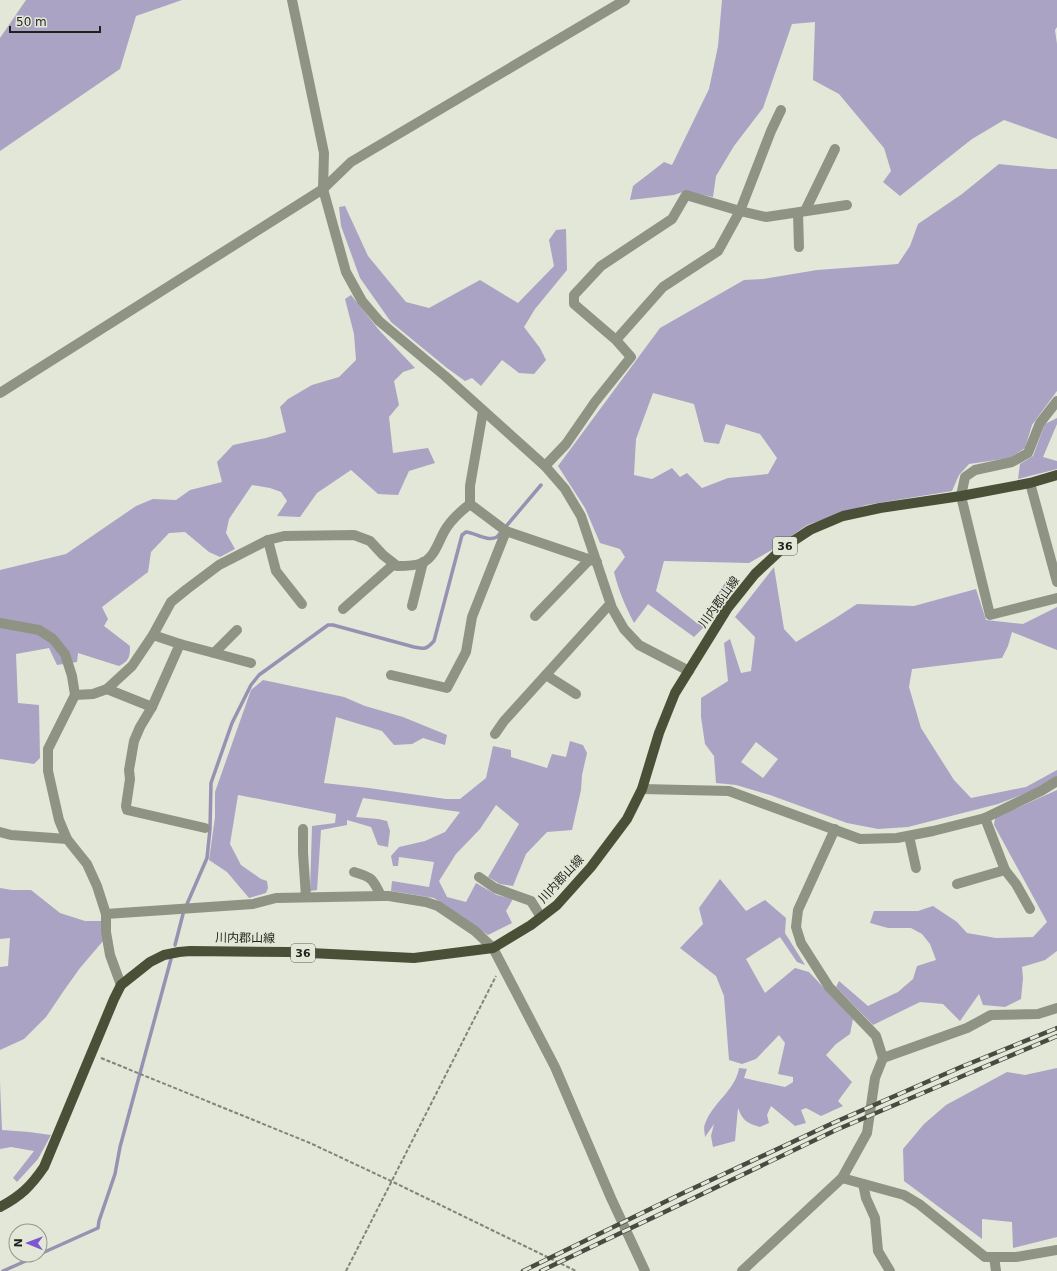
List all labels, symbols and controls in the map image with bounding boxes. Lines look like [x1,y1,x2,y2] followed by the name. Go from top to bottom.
[10,8,100,34] scale bar
[16,15,47,29] text: 50 m
[773,537,797,555] road number: 36
[696,574,742,630] street label: 川内郡山線
[535,852,587,906] street label: 川内郡山線
[215,930,275,946] street label: 川内郡山線
[291,944,315,962] road number: 36
[8,1223,48,1263] north arrow
[12,1238,25,1248] text: N

